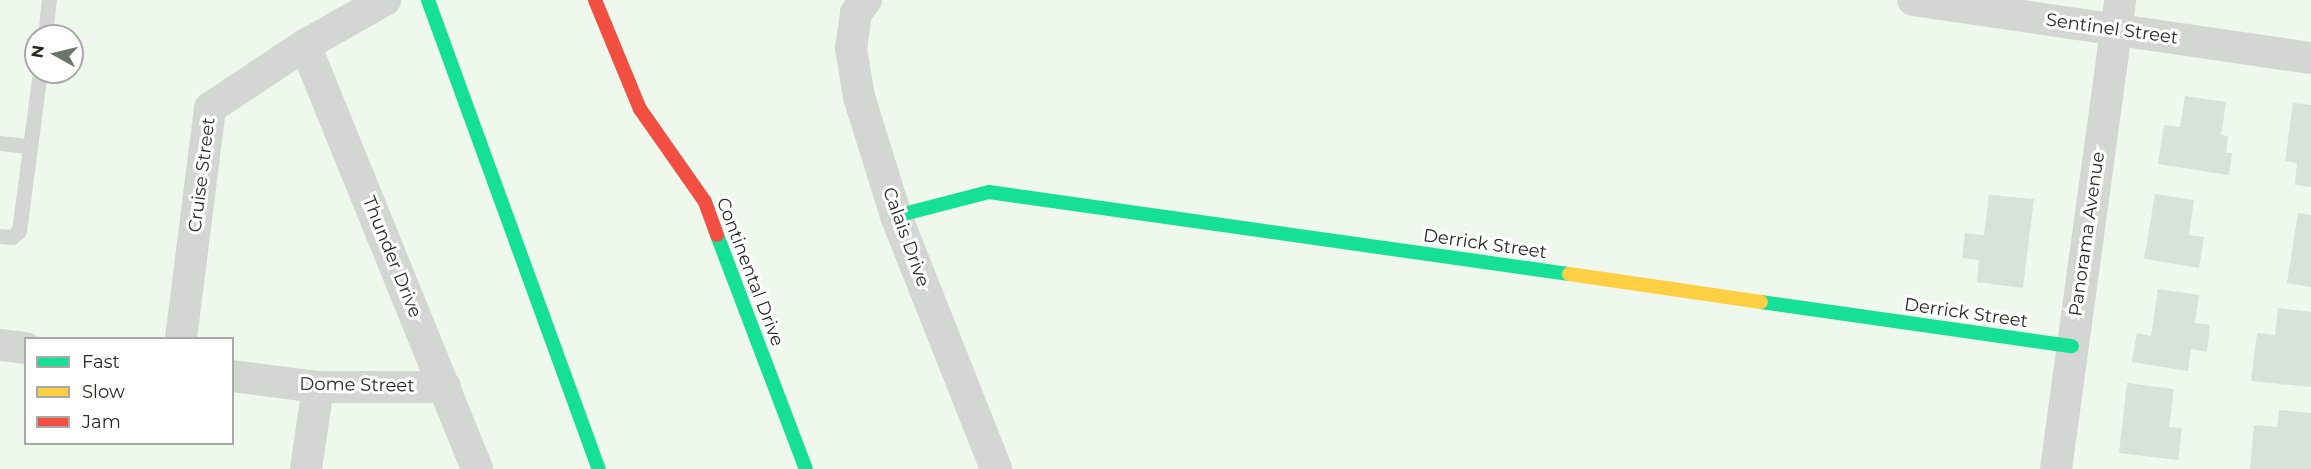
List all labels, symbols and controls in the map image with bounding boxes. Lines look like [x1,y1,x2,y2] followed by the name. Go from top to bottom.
[2045,9,2179,49] street label: Sentinel Street
[24,24,84,84] north arrow
[27,44,48,59] text: N
[184,116,220,234] street label: Cruise Street
[2065,150,2109,318] street label: Panorama Avenue
[878,184,934,290] street label: Calais Drive
[358,193,426,321] street label: Thunder Drive
[712,195,788,349] street label: Continental Drive
[1422,225,1548,263] street label: Derrick Street
[1903,294,2029,332] street label: Derrick Street
[24,337,234,445] legend
[82,351,120,373] text: Fast
[299,373,415,397] street label: Dome Street
[82,381,125,403] text: Slow
[82,411,121,433] text: Jam

